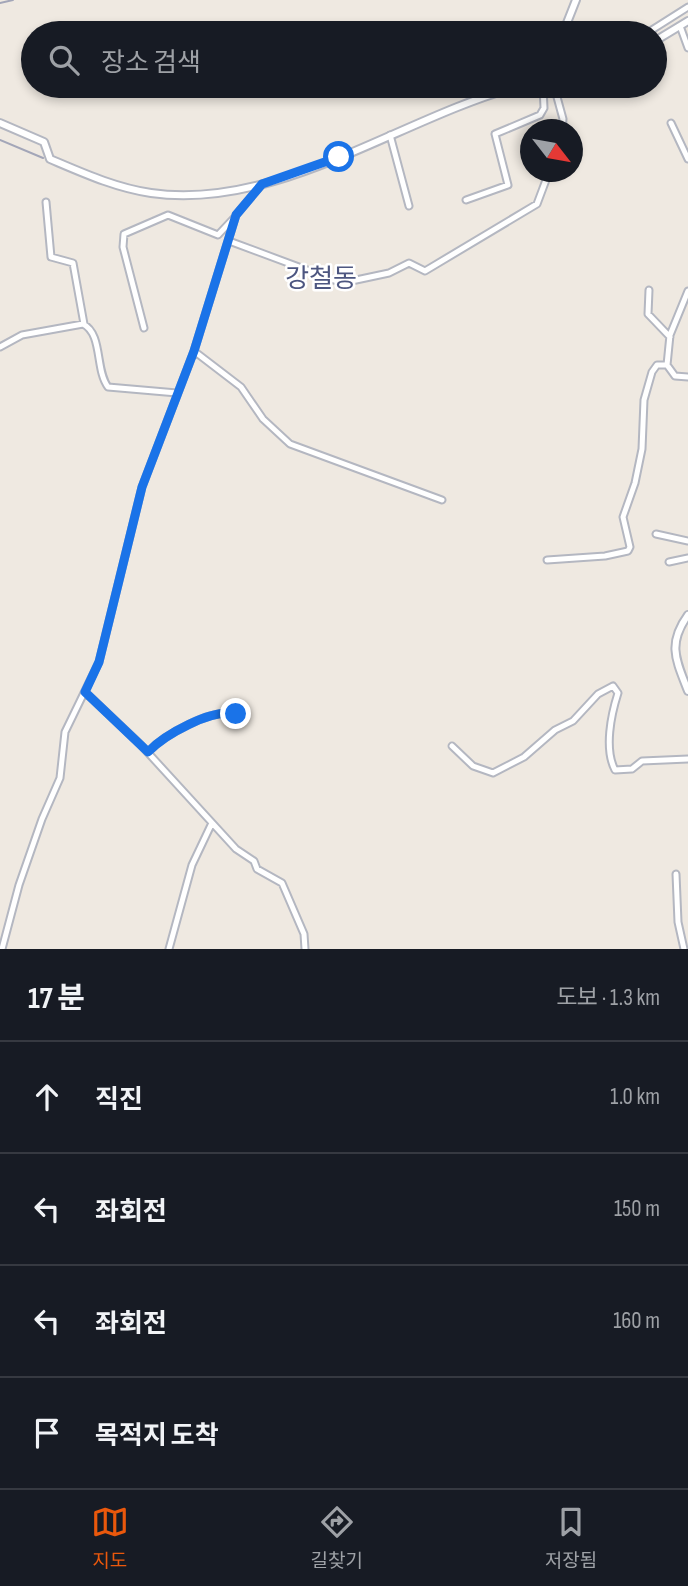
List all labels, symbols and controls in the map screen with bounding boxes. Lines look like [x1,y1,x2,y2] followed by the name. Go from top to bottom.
[21,21,667,98] search box
[45,41,83,79] icon: search
[101,48,201,79] text: 장소 검색
[520,119,583,182] north arrow
[323,141,354,172] route start
[285,264,357,295] district label: 강철동
[220,698,251,729] route end
[28,981,85,1017] text: 17 분
[556,984,660,1012] text: 도보 · 1.3 km
[28,1078,66,1116] icon: ahead
[610,1083,660,1111] text: 1.0 km
[95,1085,143,1116] text: 직진
[28,1190,66,1228] icon: left
[614,1195,660,1223] text: 150 m
[95,1197,167,1228] text: 좌회전
[28,1302,66,1340] icon: left
[613,1307,660,1335] text: 160 m
[95,1309,167,1340] text: 좌회전
[28,1414,66,1452] icon: arrive
[95,1421,219,1452] text: 목적지 도착
[91,1503,129,1573] tab: 지도
[311,1503,363,1573] tab: 길찾기
[545,1503,597,1573] tab: 저장됨

